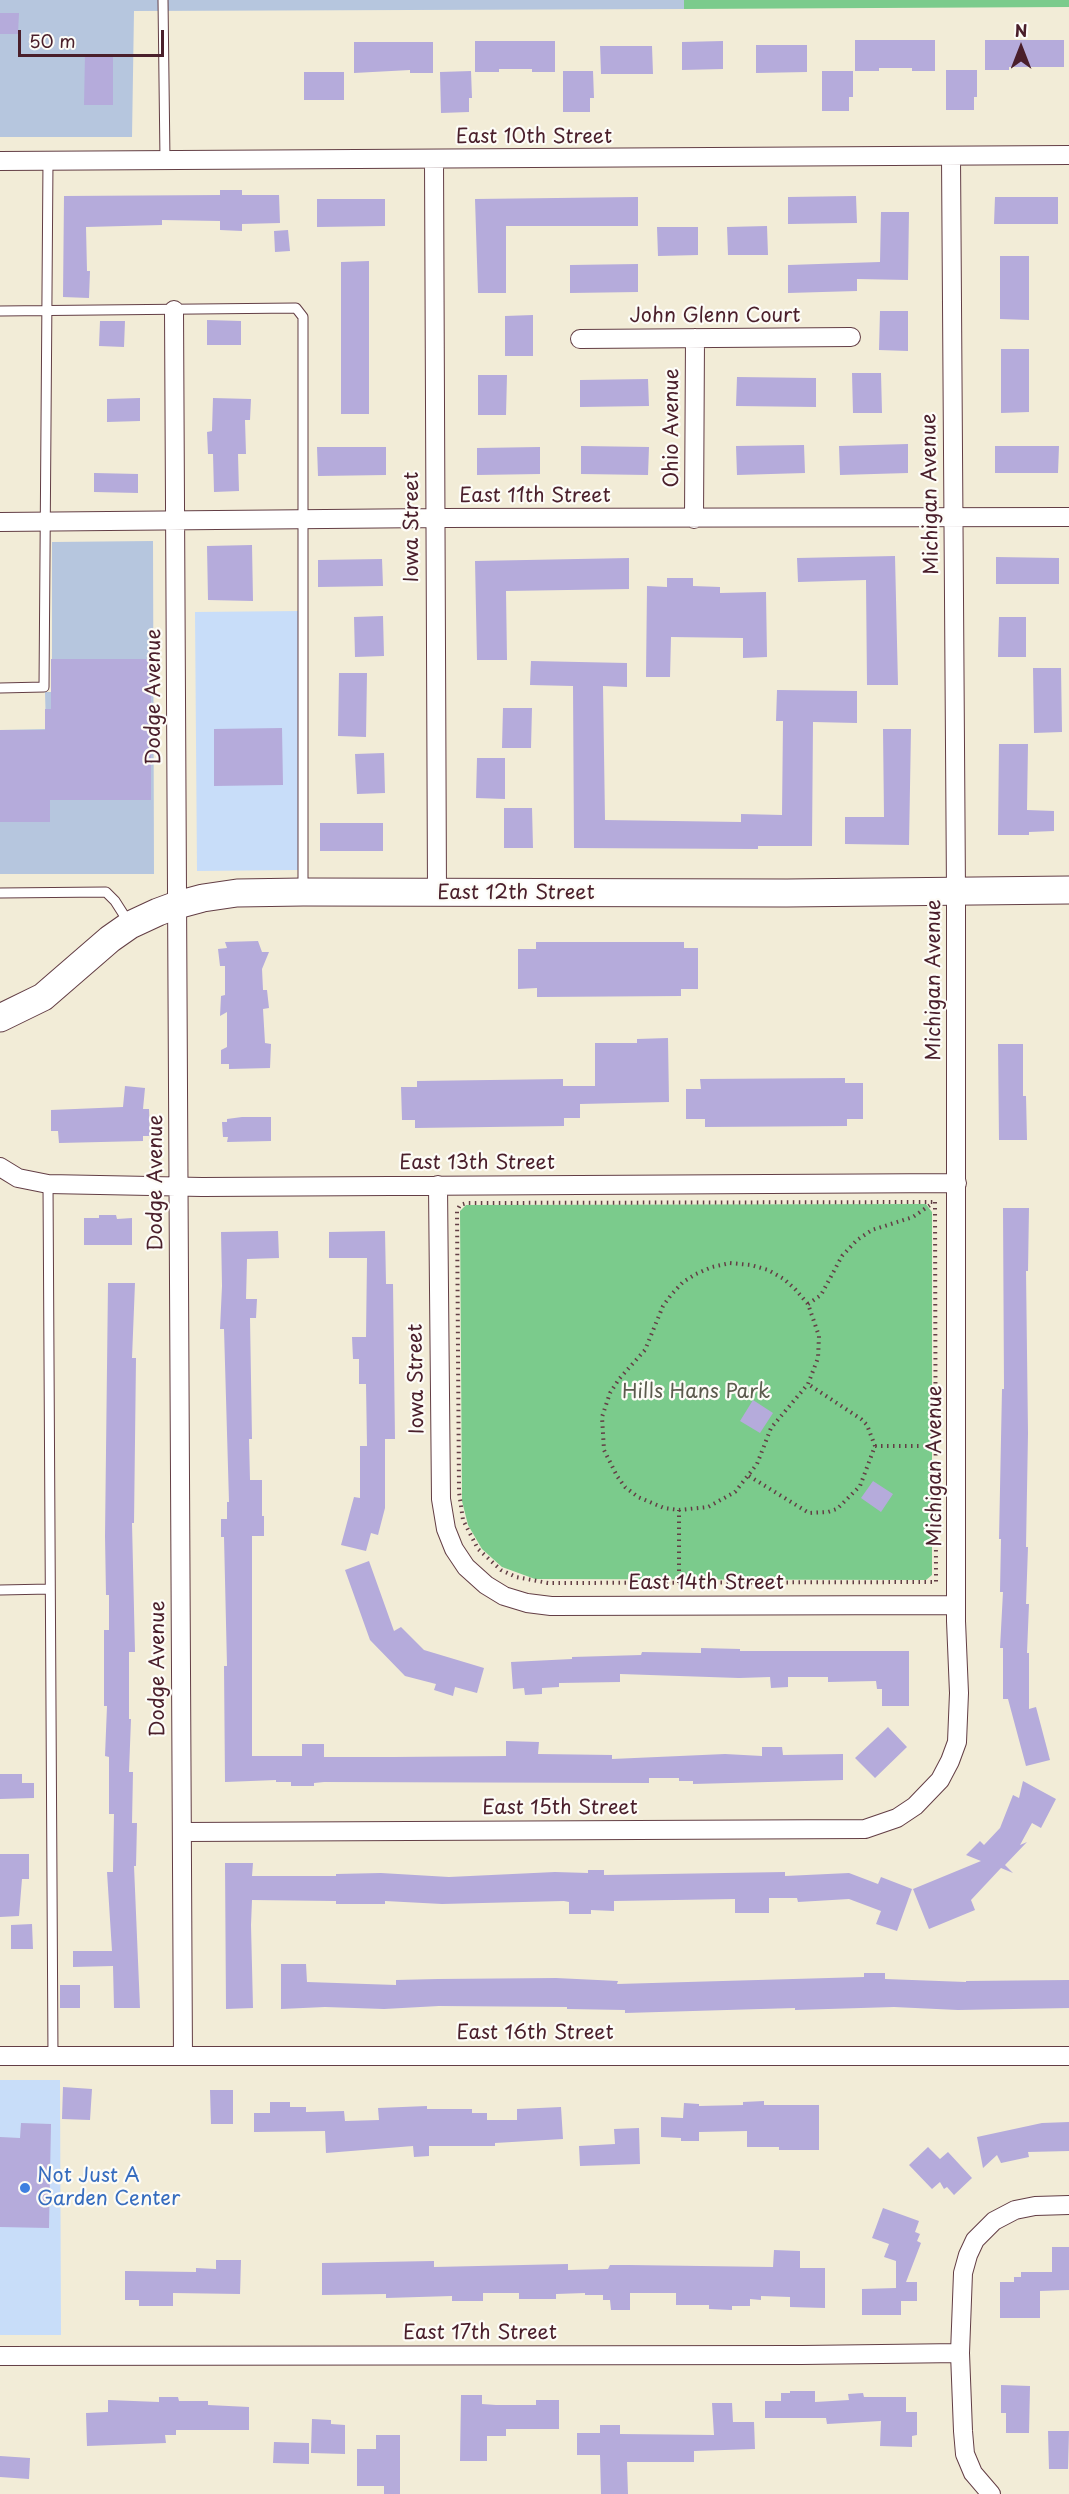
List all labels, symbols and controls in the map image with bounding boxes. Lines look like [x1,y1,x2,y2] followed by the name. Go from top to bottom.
[21,18,166,56] scale bar
[991,18,1051,78] north arrow
[1015,18,1027,42] text: N
[29,27,76,54] text: 50 m
[456,125,612,149] street label: East 10th Street
[630,304,800,328] street label: John Glenn Court
[660,368,684,488] street label: Ohio Avenue
[918,413,944,575] street label: Michigan Avenue
[400,472,424,582] street label: Iowa Street
[459,484,611,508] street label: East 11th Street
[142,629,166,765] street label: Dodge Avenue
[437,881,595,905] street label: East 12th Street
[922,899,946,1061] street label: Michigan Avenue
[144,1115,168,1251] street label: Dodge Avenue
[399,1151,555,1175] street label: East 13th Street
[404,1323,430,1435] street label: Iowa Street
[622,1380,770,1404] park label: Hills Hans Park
[923,1385,947,1547] street label: Michigan Avenue
[628,1571,784,1595] street label: East 14th Street
[146,1601,170,1737] street label: Dodge Avenue
[482,1796,638,1820] street label: East 15th Street
[456,2021,614,2045] street label: East 16th Street
[37,2164,180,2211] place label: Not Just A Garden Center
[18,2181,32,2195] marker: Not Just A Garden Center
[403,2321,557,2345] street label: East 17th Street

